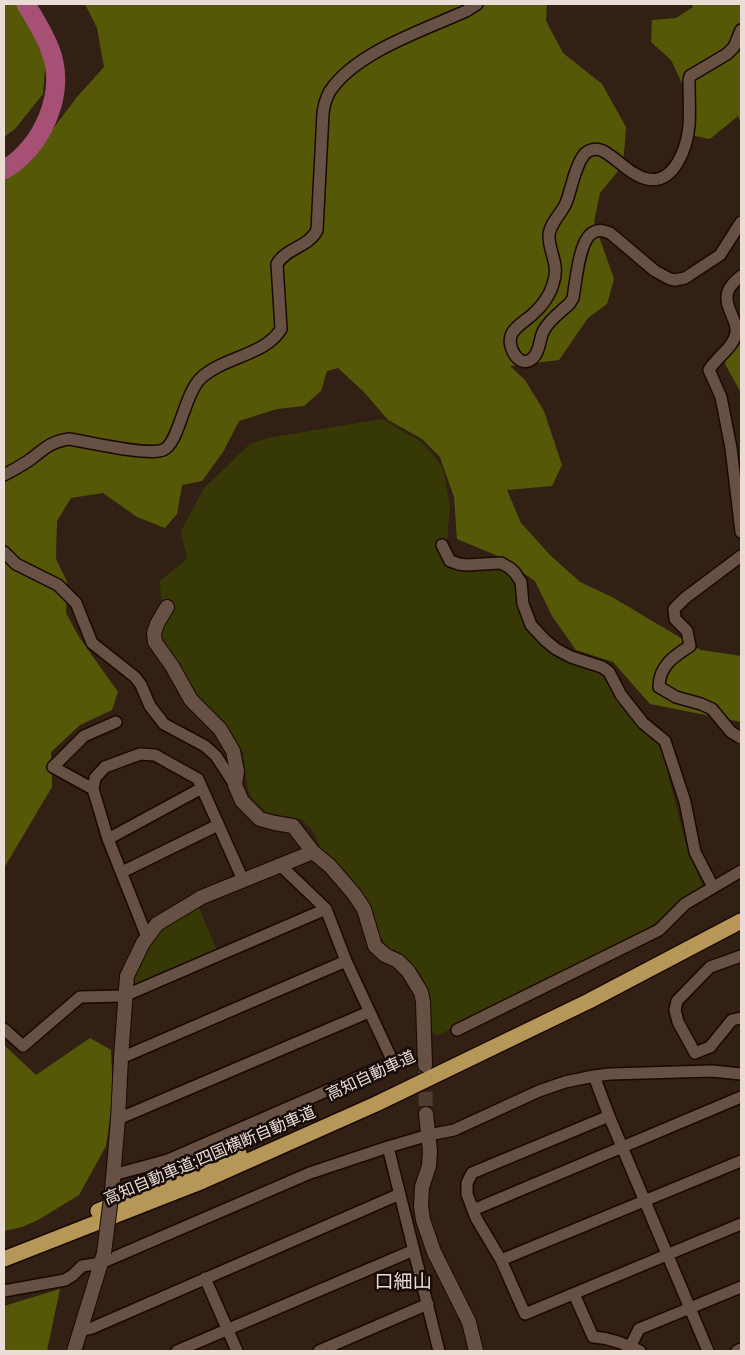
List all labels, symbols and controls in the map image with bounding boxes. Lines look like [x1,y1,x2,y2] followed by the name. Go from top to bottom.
[323,1047,419,1105] street label: 高知自動車道
[101,1103,319,1209] street label: 高知自動車道;四国横断自動車道
[375,1272,431,1294] district label: 口細山

